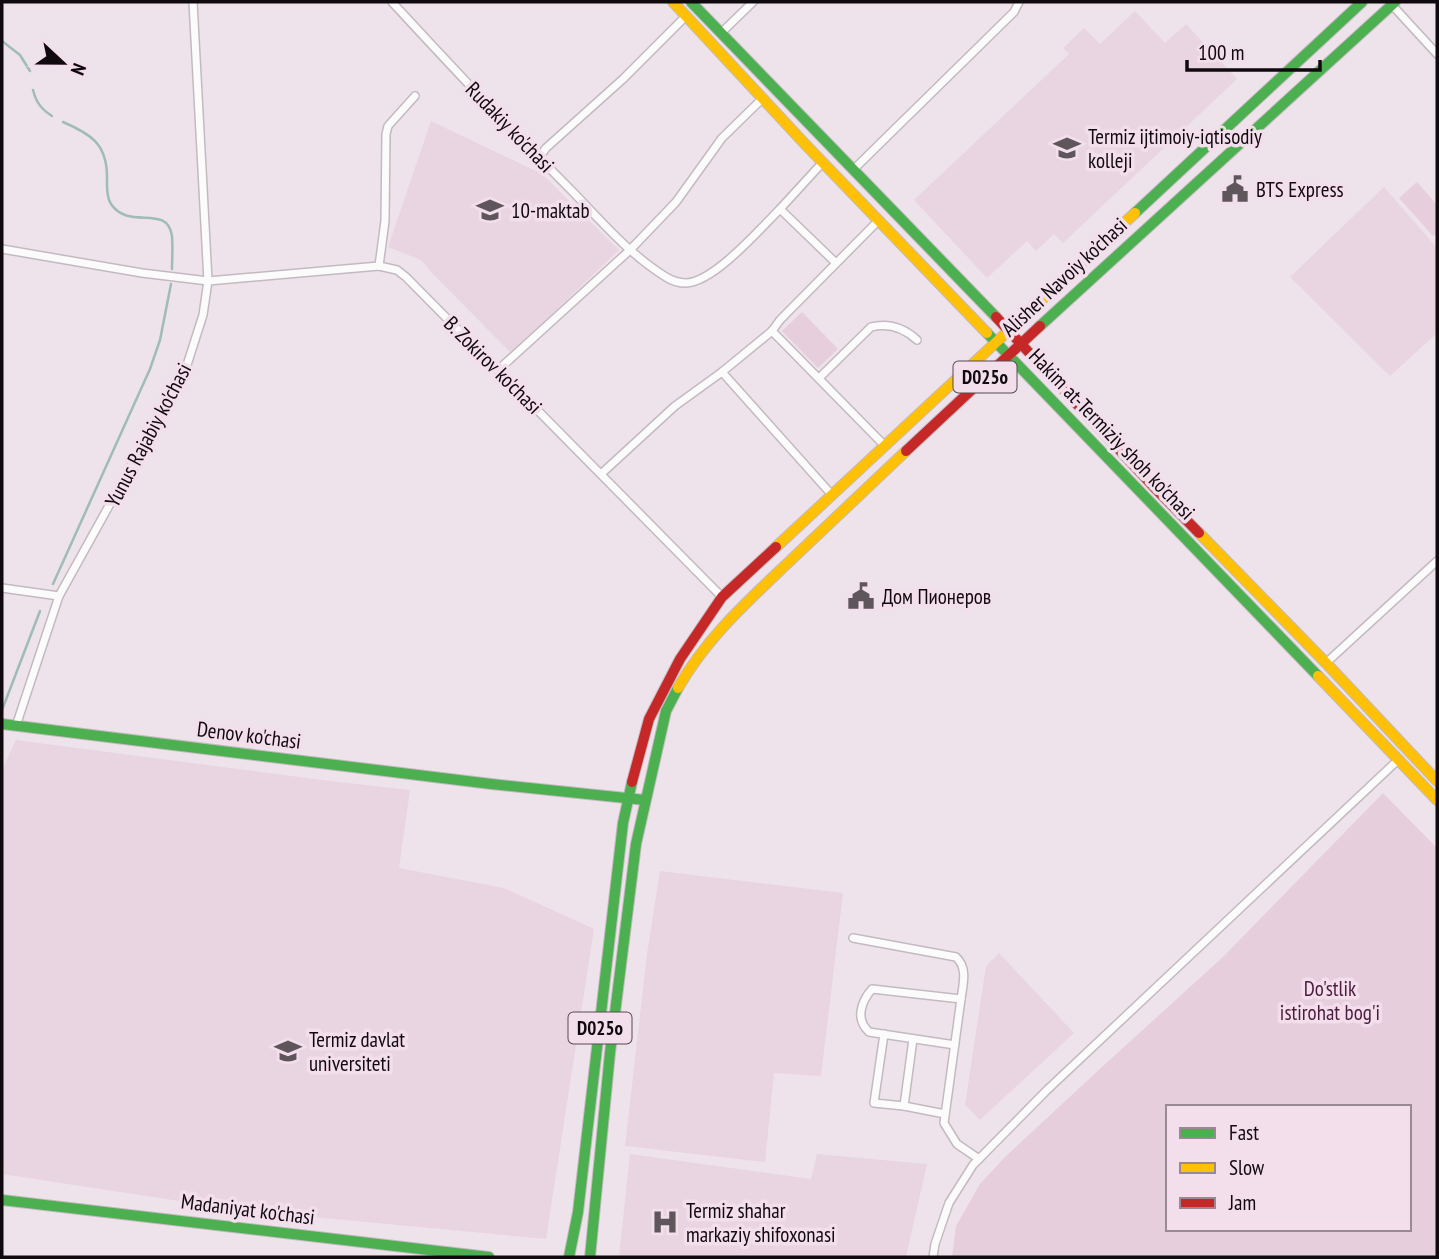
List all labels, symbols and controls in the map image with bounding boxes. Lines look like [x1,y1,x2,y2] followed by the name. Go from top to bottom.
[28,28,98,98] north arrow
[1187,28,1320,72] scale bar
[1198,39,1244,66] text: 100 m
[66,60,92,79] text: N
[460,76,560,178] street label: Rudakiy ko'chasi
[1088,123,1262,174] place label: Termiz ijtimoiy-iqtisodiy kolleji
[1052,133,1082,163] school or university icon: Termiz ijtimoiy-iqtisodiy kolleji
[1220,174,1250,204] public building icon: BTS Express
[1256,176,1344,203] place label: BTS Express
[475,195,505,225] school or university icon: 10-maktab
[511,197,590,224] place label: 10-maktab
[995,212,1133,342] street label: Alisher Navoiy ko’chasi
[438,310,548,420] street label: B. Zokirov ko'chasi
[1023,343,1201,525] street label: Hakim at-Termiziy shoh ko'chasi
[99,358,197,512] street label: Yunus Rajabiy ko'chasi
[954,362,1016,392] road number: D025o
[846,581,876,611] public building icon: Дом Пионеров
[882,583,991,610] place label: Дом Пионеров
[195,715,303,755] street label: Denov ko'chasi
[1280,975,1380,1026] park label: Do'stlik istirohat bog'i
[568,1012,632,1044] road number: D025o
[309,1026,405,1077] place label: Termiz davlat universiteti
[273,1036,303,1066] school or university icon: Termiz davlat universiteti
[1166,1105,1411,1231] legend
[1229,1119,1259,1146] text: Fast
[1229,1154,1265,1181] text: Slow
[180,1187,316,1231] street label: Madaniyat ko'chasi
[1228,1189,1256,1216] text: Jam
[686,1197,836,1248] place label: Termiz shahar markaziy shifoxonasi
[650,1207,680,1237] hospital icon: Termiz shahar markaziy shifoxonasi

